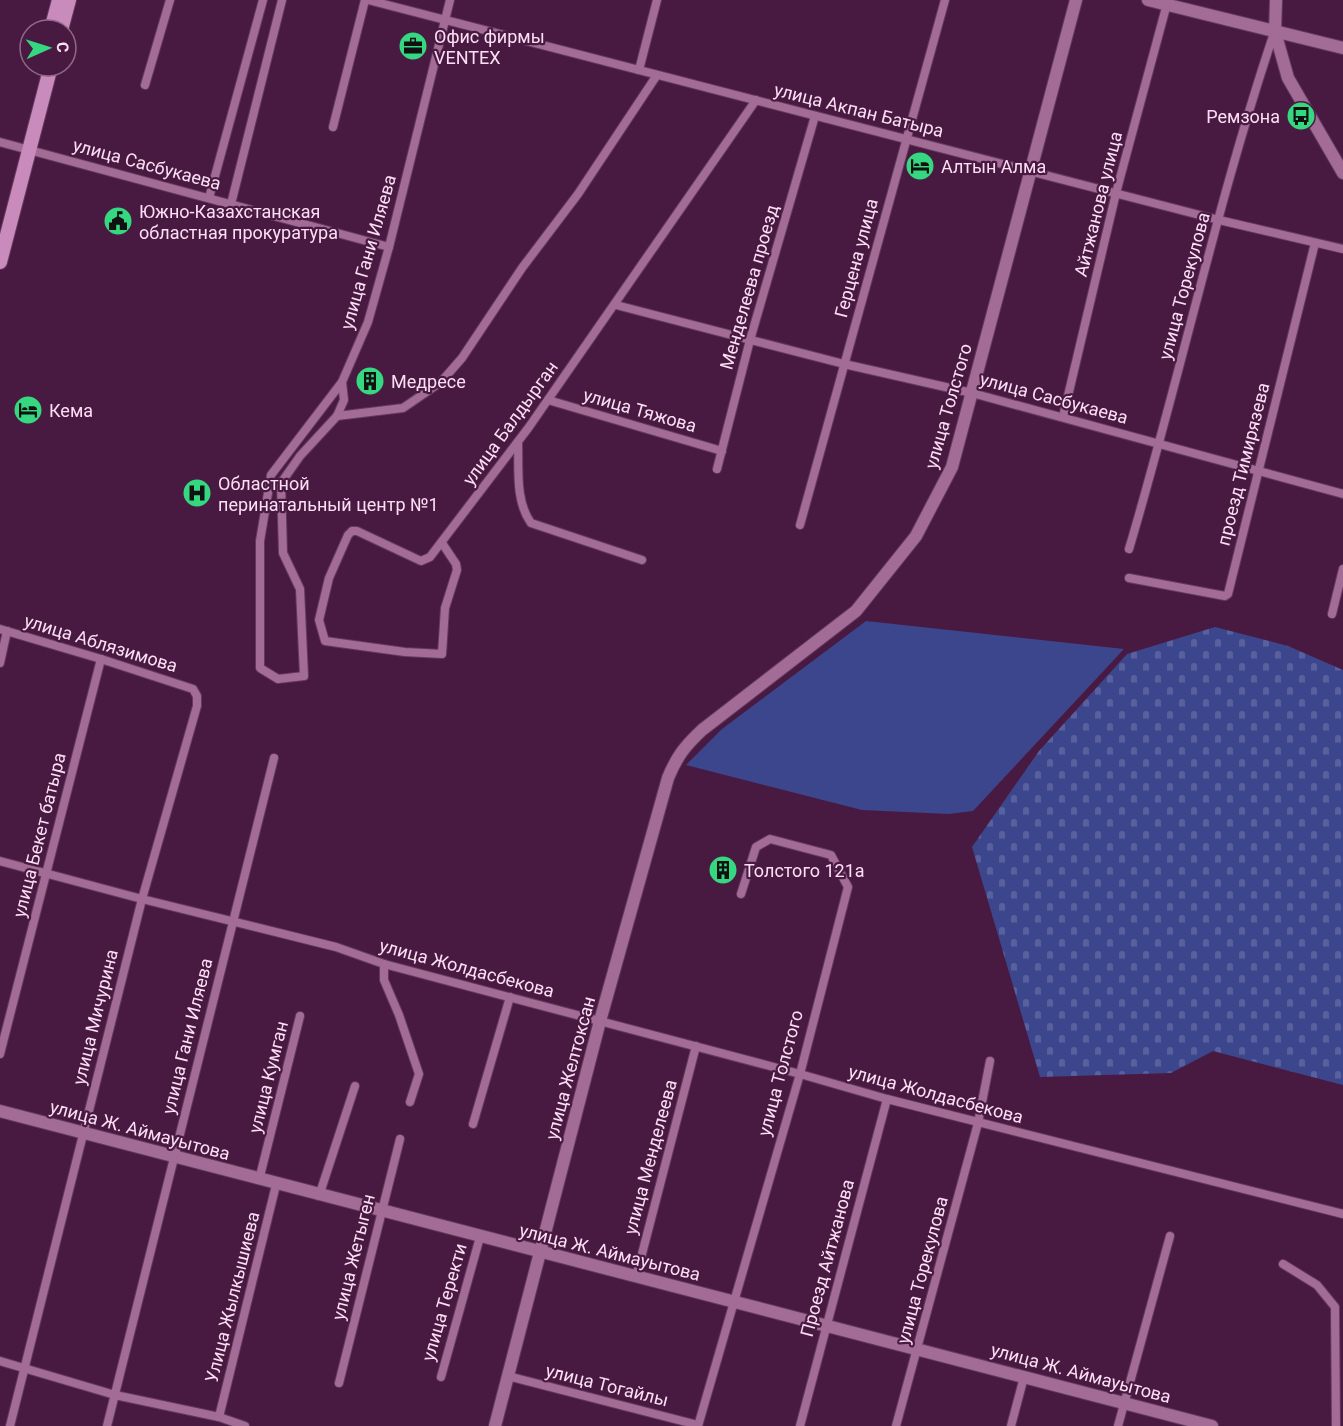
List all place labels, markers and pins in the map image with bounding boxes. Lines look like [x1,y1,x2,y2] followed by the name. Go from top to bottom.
[434,26,545,68] place label: Офис фирмы VENTEX
[397,30,429,62] office icon: Офис фирмы VENTEX
[1285,100,1317,132] bus stop icon: Ремзона
[1206,106,1280,127] place label: Ремзона
[904,150,936,182] hotel icon: Алтын Алма
[941,156,1046,177] place label: Алтын Алма
[139,201,338,243] place label: Южно-Казахстанская областная прокуратура
[102,205,134,237] public building icon: Южно-Казахстанская областная прокуратура
[354,365,386,397] building icon: Медресе
[391,371,466,392] place label: Медресе
[12,394,44,426] hotel icon: Кема
[49,400,93,421] place label: Кема
[218,473,439,515] place label: Областной перинатальный центр №1
[181,477,213,509] hospital icon: Областной перинатальный центр №1
[707,854,739,886] building icon: Толстого 121а
[744,860,865,881] place label: Толстого 121а

